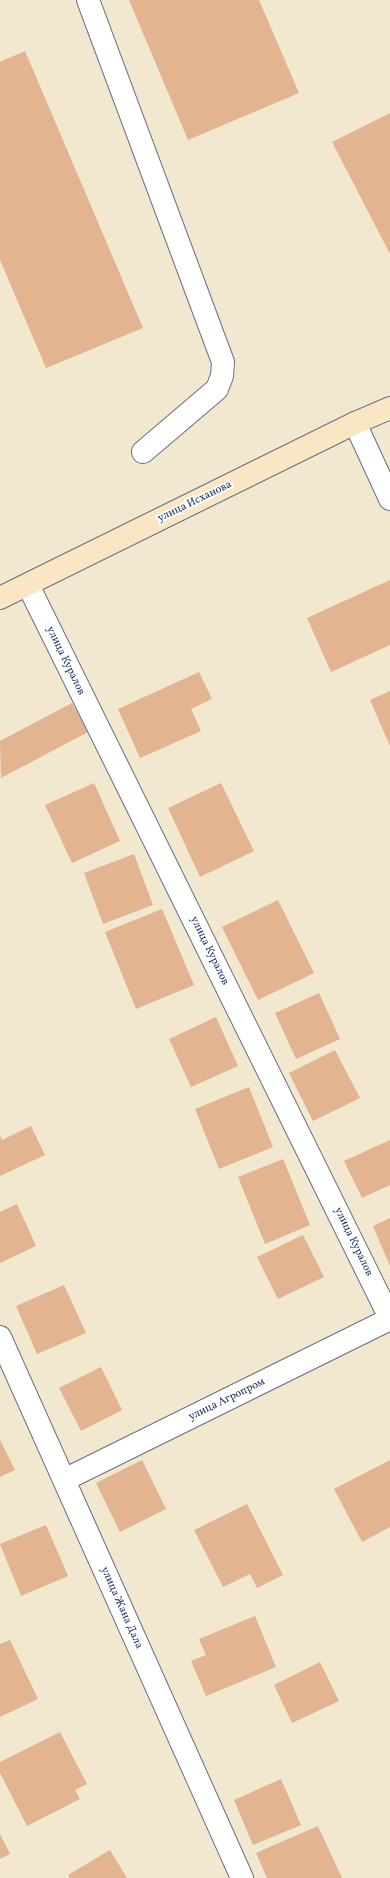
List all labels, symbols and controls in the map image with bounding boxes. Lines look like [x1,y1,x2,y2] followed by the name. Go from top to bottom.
[156,478,234,526] street label: улица Исханова
[43,625,87,697] street label: улица Куралов
[187,915,231,987] street label: улица Куралов
[331,1206,375,1278] street label: улица Куралов
[187,1376,267,1424] street label: улица Агропром
[97,1565,145,1651] street label: улица Жана Дала

